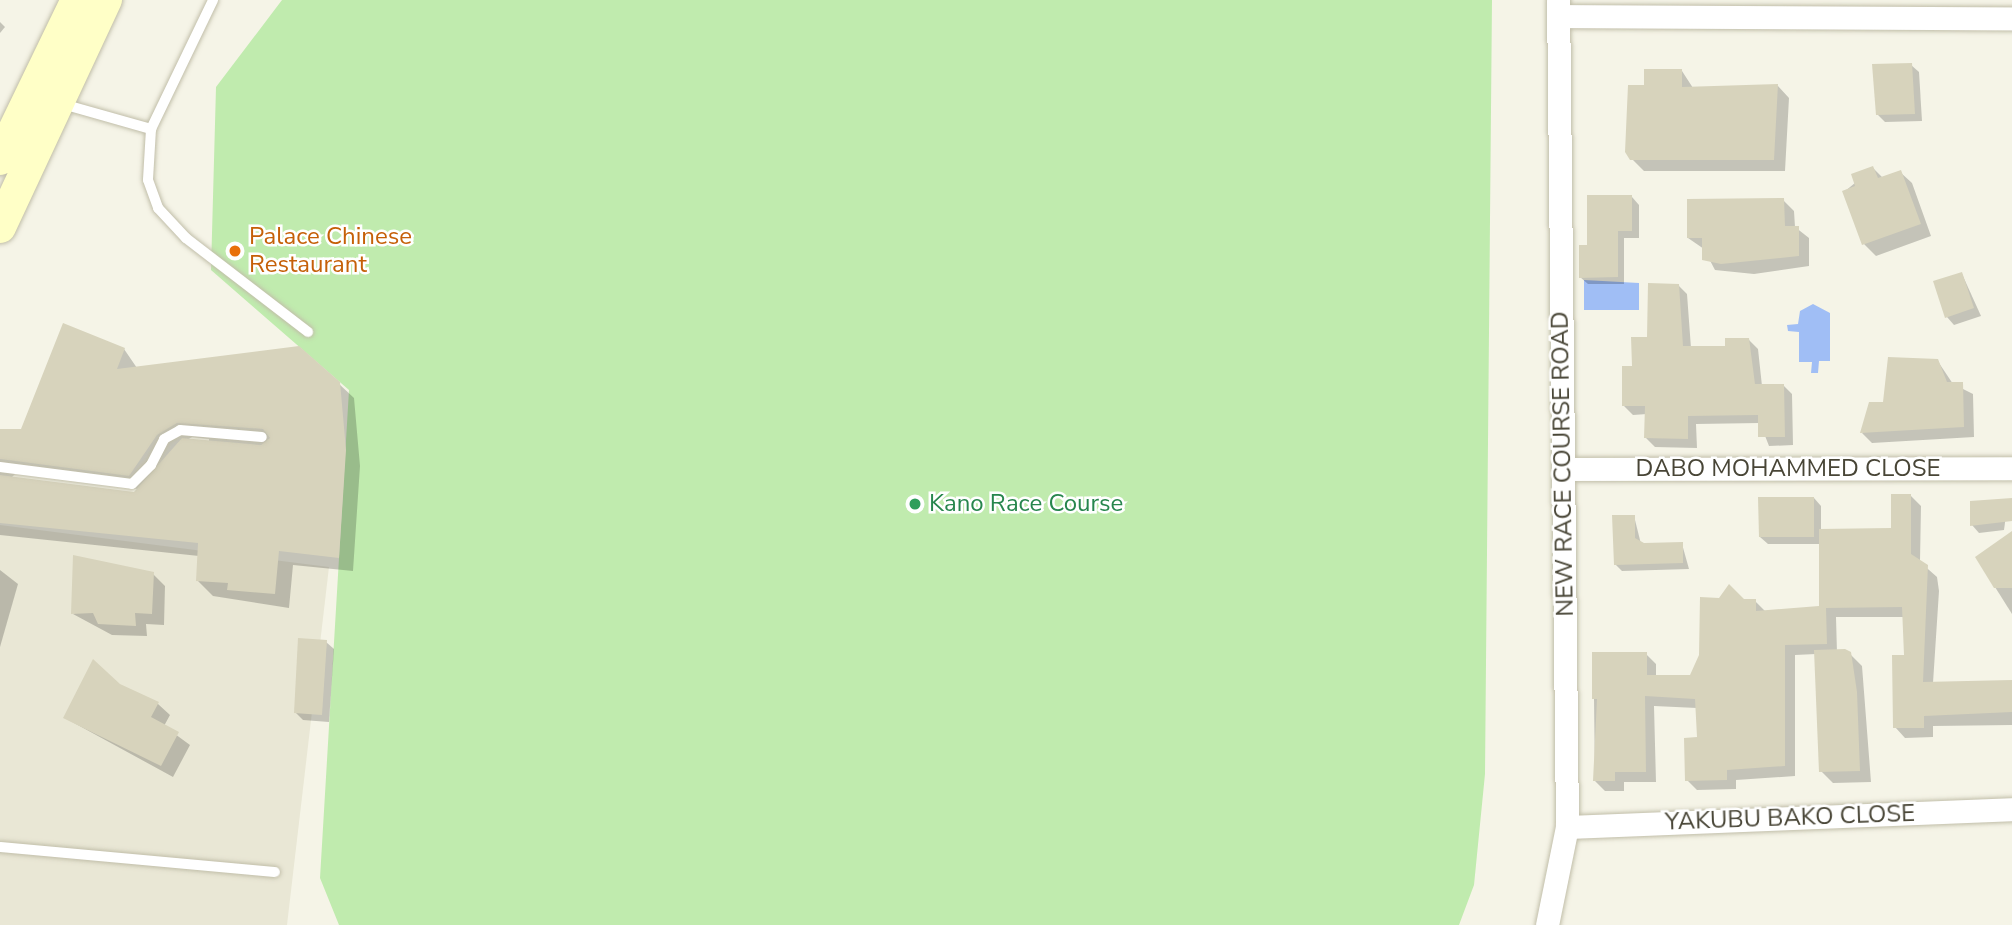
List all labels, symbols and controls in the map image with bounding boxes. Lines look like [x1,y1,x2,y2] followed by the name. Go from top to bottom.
[249,223,412,279] place label: Palace Chinese Restaurant
[227,243,243,259] marker: Palace Chinese Restaurant
[1546,311,1580,617] street label: NEW RACE COURSE ROAD
[1636,455,1940,483] street label: DABO MOHAMMED CLOSE
[929,490,1123,518] place label: Kano Race Course
[907,496,923,512] marker: Kano Race Course
[1664,799,1916,837] street label: YAKUBU BAKO CLOSE

